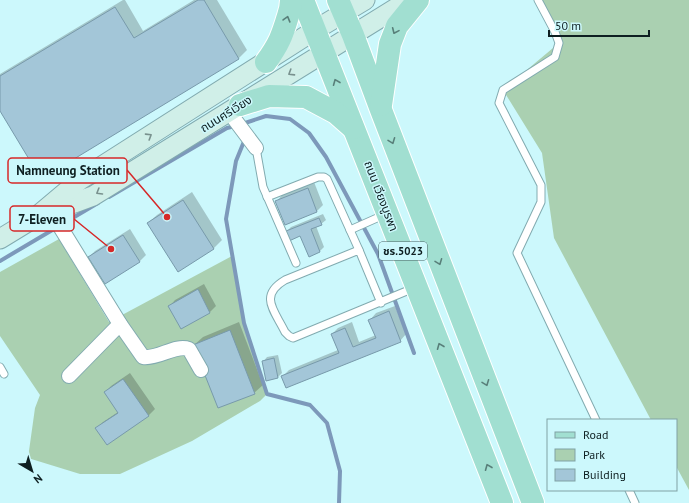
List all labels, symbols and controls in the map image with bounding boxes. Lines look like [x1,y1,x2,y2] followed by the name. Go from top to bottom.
[549,12,649,38] scale bar
[282,16,291,23] one-way arrow
[555,18,581,33] text: 50 m
[392,27,400,34] one-way arrow
[288,69,295,76] one-way arrow
[332,78,340,85] one-way arrow
[197,92,254,135] street label: ถนนศรีเวียง
[145,133,152,141] one-way arrow
[388,137,396,144] one-way arrow
[8,158,127,183] callout: Namneung Station
[361,158,402,233] street label: ถนน เวียงบูรพา
[16,162,120,179] text: Namneung Station
[96,187,103,195] one-way arrow
[10,206,74,231] callout: 7-Eleven
[18,211,66,228] text: 7-Eleven
[379,242,427,260] road number: ชร.5023
[435,258,443,265] one-way arrow
[437,342,445,349] one-way arrow
[482,380,490,387] one-way arrow
[547,419,677,491] legend
[583,427,608,442] text: Road
[583,447,605,462] text: Park
[12,451,52,491] north arrow
[485,463,493,471] one-way arrow
[583,467,626,482] text: Building
[31,471,45,487] text: N

